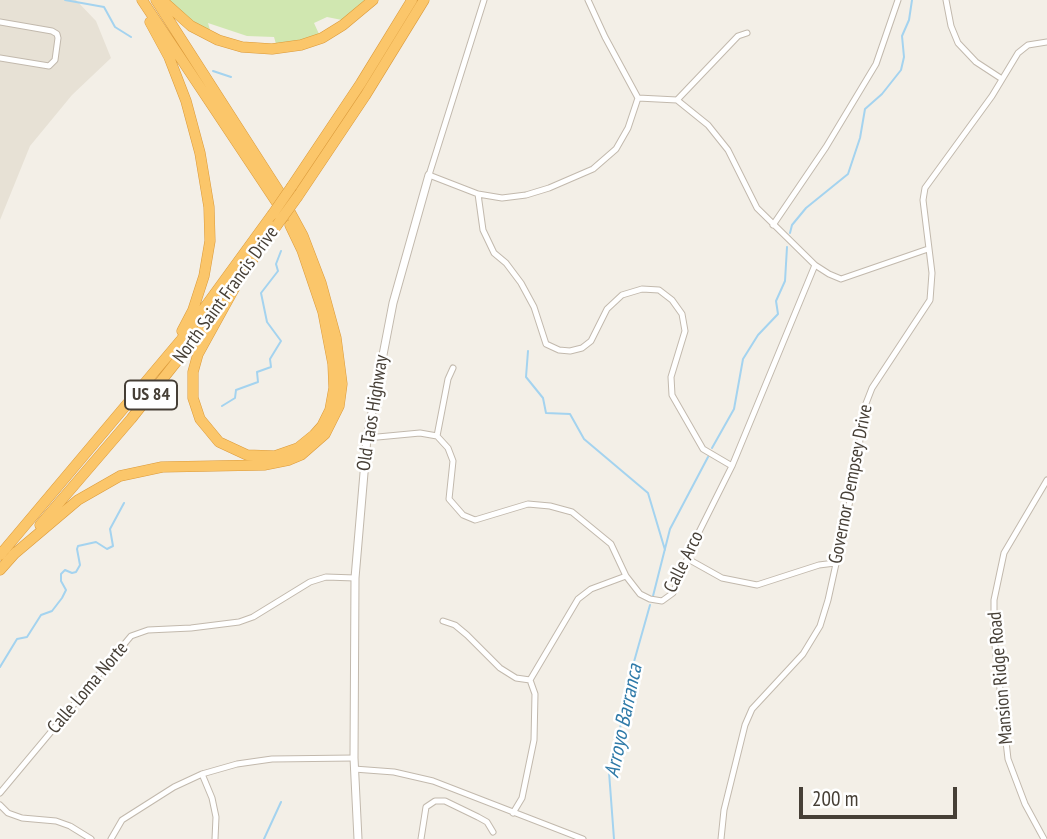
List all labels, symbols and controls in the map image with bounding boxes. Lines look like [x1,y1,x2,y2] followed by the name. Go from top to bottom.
[169,222,283,368] street label: North Saint Francis Drive
[353,353,393,473] street label: Old Taos Highway
[125,380,177,410] road number: US 84
[824,402,878,566] street label: Governor Dempsey Drive
[659,528,709,596] street label: Calle Arco
[984,611,1018,745] street label: Mansion Ridge Road
[43,637,133,739] street label: Calle Loma Norte
[600,662,648,780] water label: Arroyo Barranca
[802,772,960,816] scale bar
[812,785,858,812] text: 200 m

